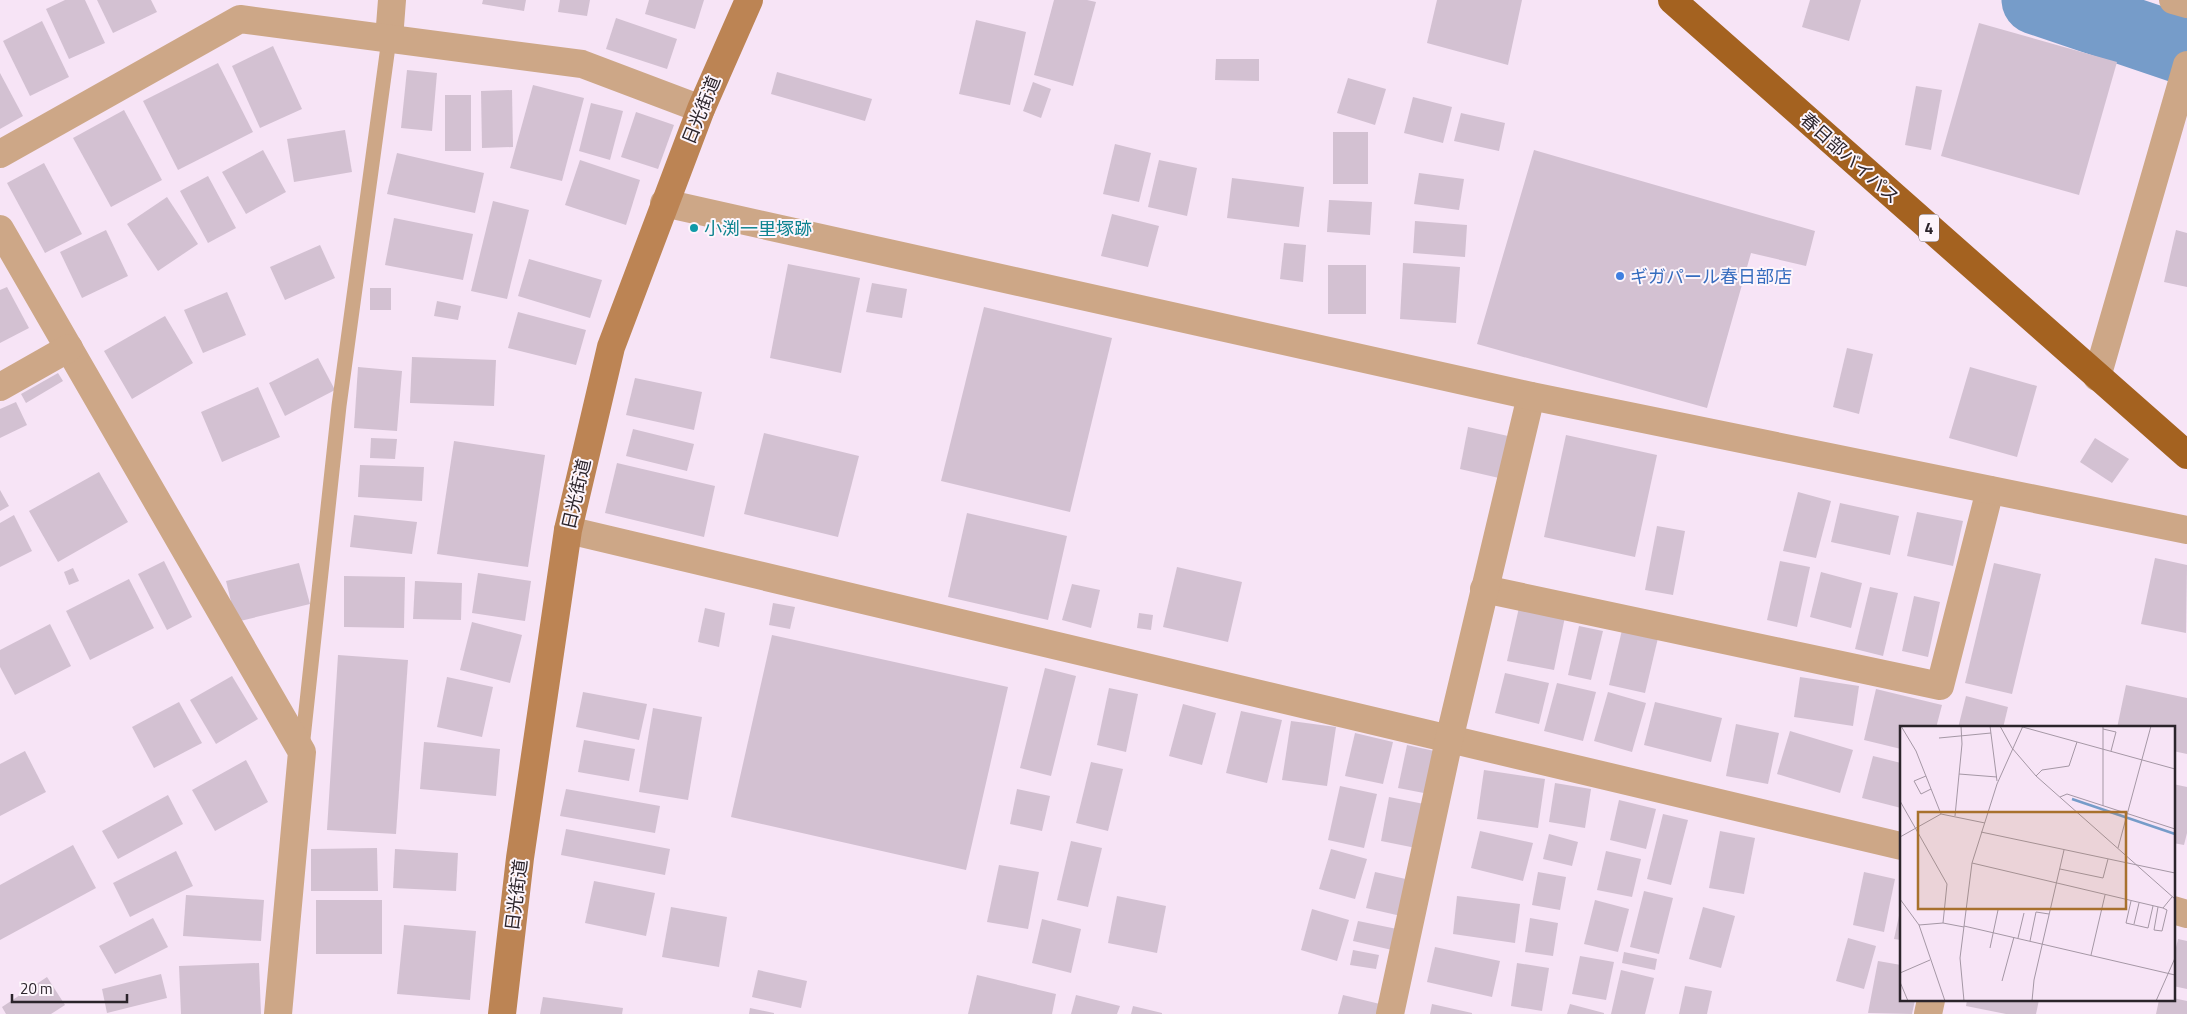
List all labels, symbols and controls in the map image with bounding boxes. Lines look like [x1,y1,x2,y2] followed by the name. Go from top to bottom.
[675,72,727,148] street label: 日光街道
[1794,106,1906,210] street label: 春日部バイパス
[1919,214,1939,242] road number: 4
[704,215,812,242] place label: 小渕一里塚跡
[688,222,700,234] marker: 小渕一里塚跡
[1630,263,1792,290] place label: ギガパール春日部店
[1614,270,1626,282] marker: ギガパール春日部店
[555,456,597,532] street label: 日光街道
[1900,726,2174,1002] inset map
[498,858,534,932] street label: 日光街道
[12,972,128,1004] scale bar
[20,977,53,1000] text: 20 m

